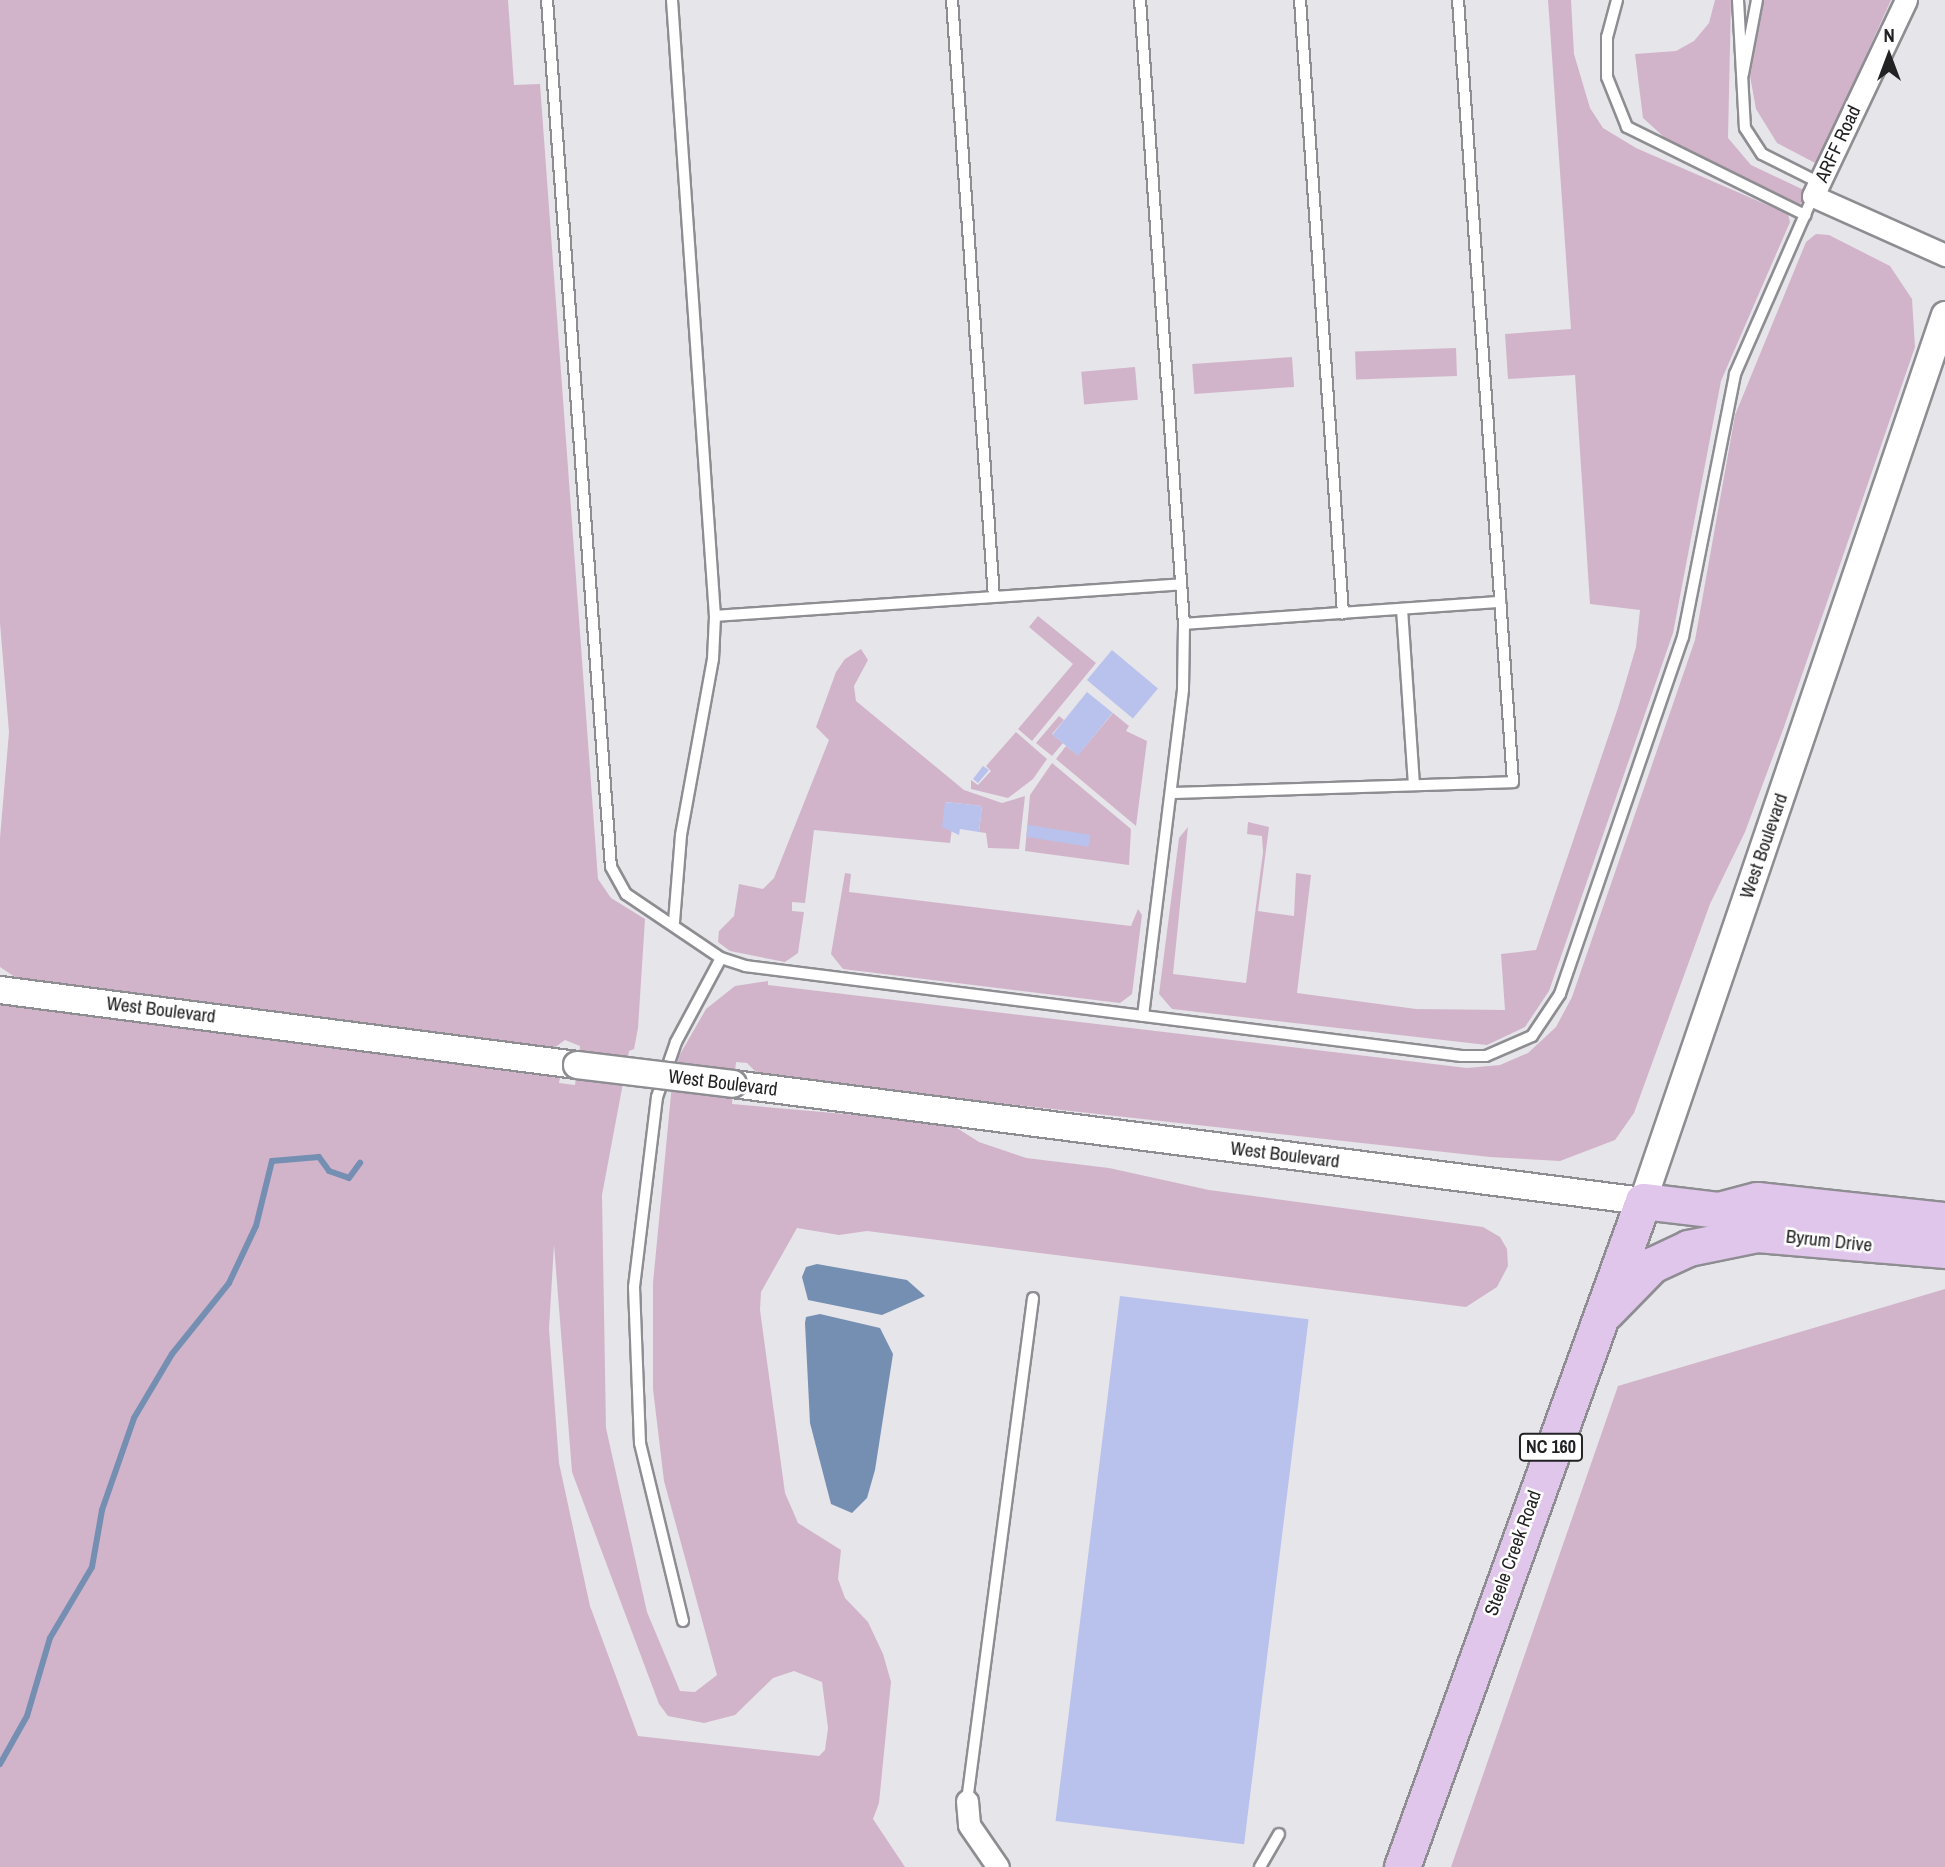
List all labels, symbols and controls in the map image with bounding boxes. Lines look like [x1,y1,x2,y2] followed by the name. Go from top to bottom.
[1854,21,1924,91] north arrow
[1883,22,1895,48] text: N
[1810,102,1866,186] street label: ARFF Road
[1735,790,1793,902] street label: West Boulevard
[105,992,217,1028] street label: West Boulevard
[667,1065,779,1101] street label: West Boulevard
[1229,1137,1341,1173] street label: West Boulevard
[1785,1225,1873,1257] street label: Byrum Drive
[1518,1432,1584,1462] road number: NC 160
[1480,1487,1546,1619] street label: Steele Creek Road

